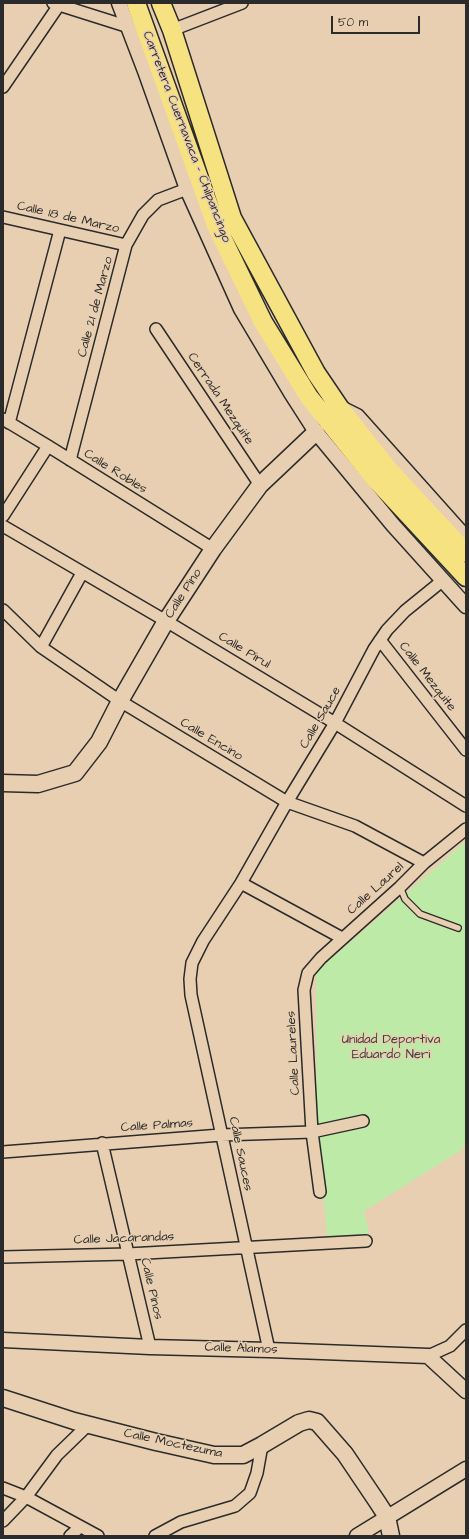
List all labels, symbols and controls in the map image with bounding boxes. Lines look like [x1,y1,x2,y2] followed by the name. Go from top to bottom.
[333,8,422,34] scale bar
[338,14,368,31] text: 50 m
[138,29,234,245] street label: Carretera Cuernavaca - Chilpancingo
[15,199,121,237] street label: Calle 18 de Marzo
[75,255,117,359] street label: Calle 21 de Marzo
[183,350,257,448] street label: Cerrada Mezquite
[80,446,150,498] street label: Calle Robles
[162,566,206,622] street label: Calle Pino
[215,629,273,673] street label: Calle Pirul
[395,639,459,715] street label: Calle Mezquite
[297,684,345,752] street label: Calle Sauce
[177,715,245,765] street label: Calle Encino
[345,860,407,918] street label: Calle Laurel
[284,1011,304,1095] street label: Calle Laureles
[342,1032,440,1063] park label: Unidad Deportiva Eduardo Neri
[225,1115,255,1193] street label: Calle Sauces
[120,1116,194,1136] street label: Calle Palmas
[73,1229,175,1249] street label: Calle Jacarandas
[136,1257,166,1321] street label: Calle Pinos
[204,1340,278,1358] street label: Calle Álamos
[122,1426,224,1462] street label: Calle Moctezuma

